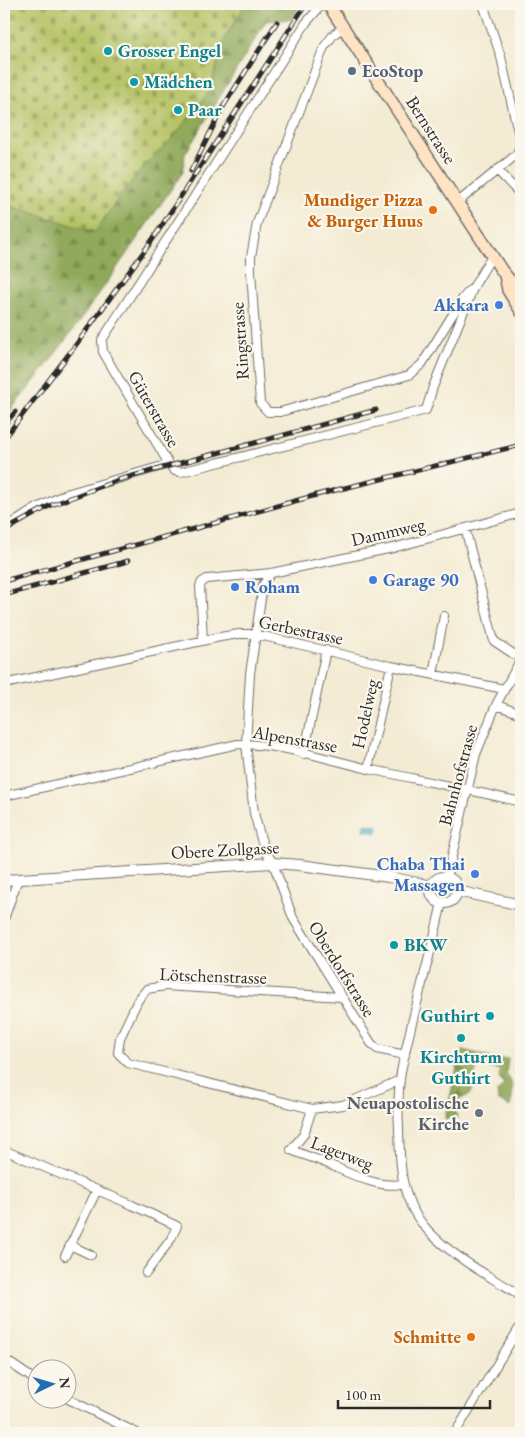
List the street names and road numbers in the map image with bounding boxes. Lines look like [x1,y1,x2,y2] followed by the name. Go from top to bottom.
[401,91,462,168] street label: Bernstrasse
[225,301,254,381] street label: Ringstrasse
[123,366,186,451] street label: Güterstrasse
[349,512,427,551] street label: Dammweg
[257,609,345,650] street label: Gerbestrasse
[346,677,383,751] street label: Hodelweg
[250,720,339,757] street label: Alpenstrasse
[433,722,482,828] street label: Bahnhofstrasse
[170,835,280,864] street label: Obere Zollgasse
[304,916,381,1021] street label: Oberdorfstrasse
[159,962,267,989] street label: Lötschenstrasse
[308,1130,377,1175] street label: Lagerweg

